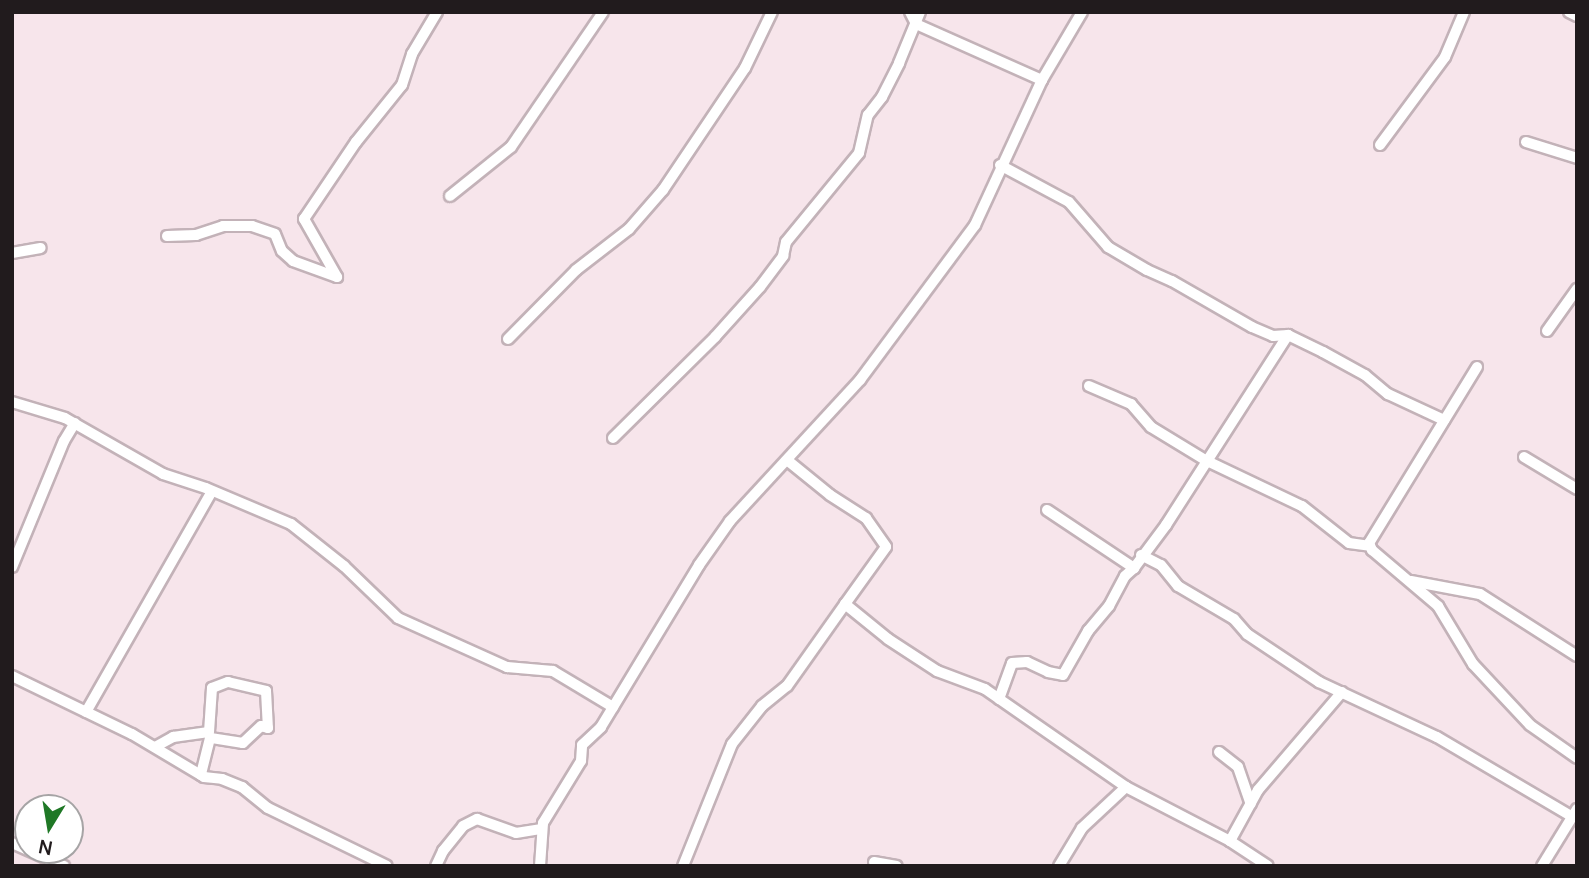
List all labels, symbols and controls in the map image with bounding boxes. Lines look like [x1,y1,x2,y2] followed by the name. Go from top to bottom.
[14,794,84,864] north arrow
[36,834,55,862] text: N

